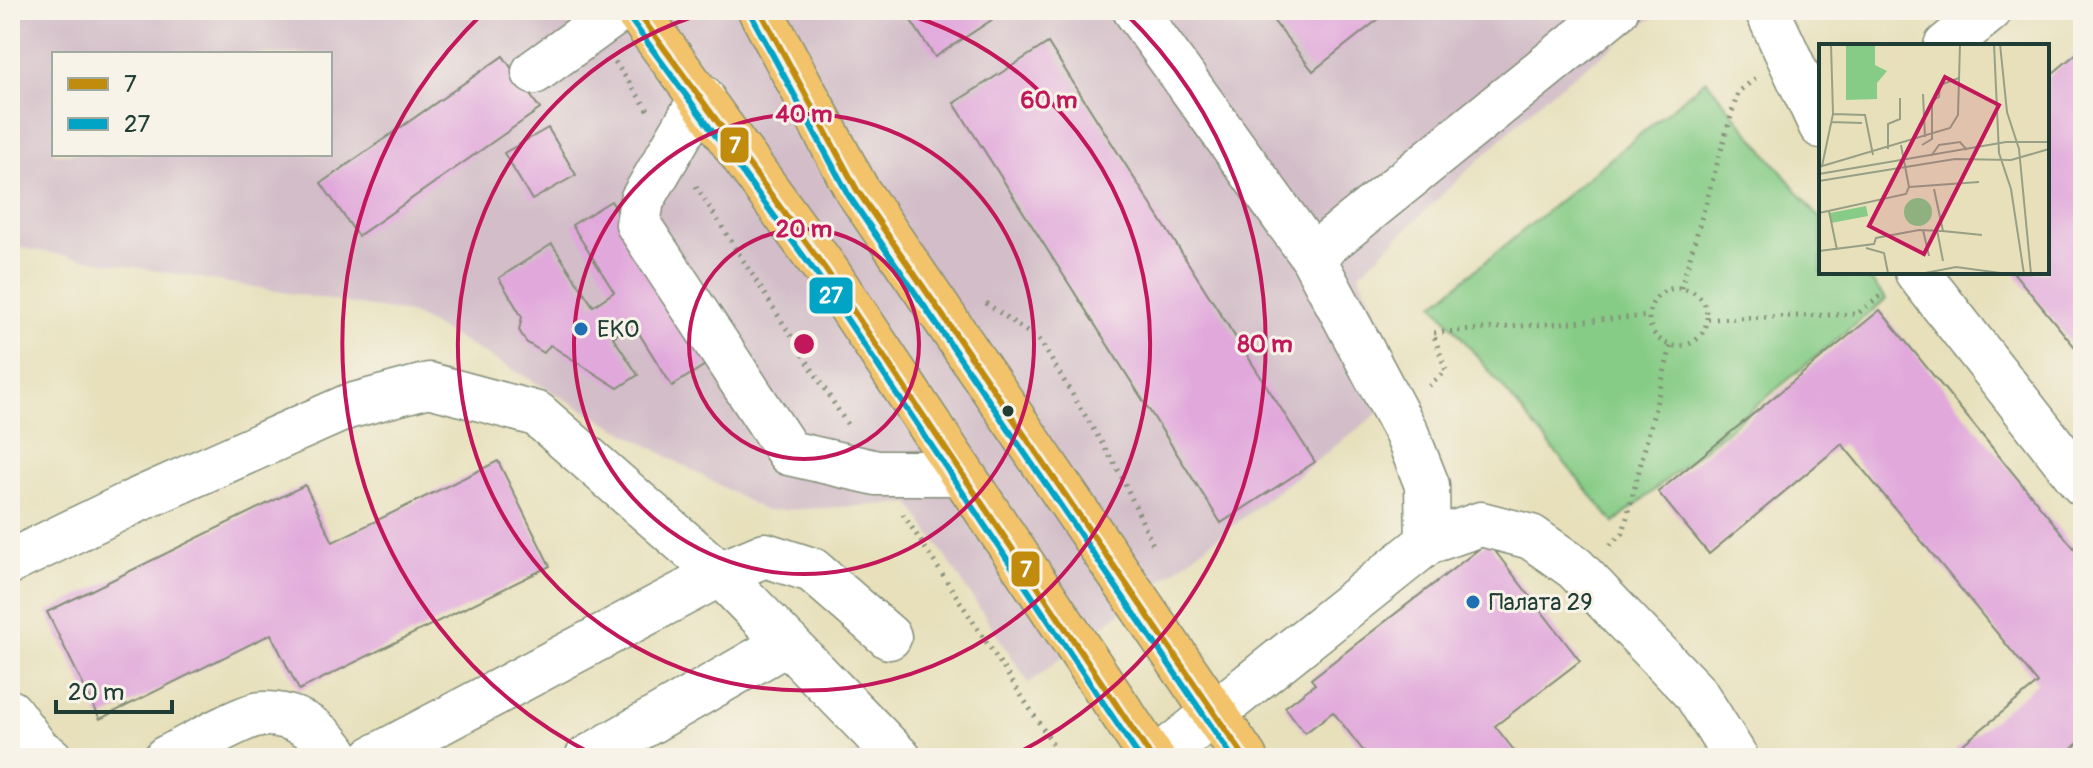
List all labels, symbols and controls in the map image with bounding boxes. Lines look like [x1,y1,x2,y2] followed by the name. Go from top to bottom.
[1819,44,2049,274] inset map
[52,52,332,156] legend
[124,70,137,99] text: 7
[1021,86,1077,115] text: 60 m
[776,100,832,129] text: 40 m
[124,110,150,139] text: 27
[719,126,750,164] line badge: 7
[729,132,741,160] text: 7
[776,215,832,244] text: 20 m
[808,276,854,315] line badge: 27
[819,282,843,310] text: 27
[597,315,639,344] place label: EKO
[572,320,590,338] marker: EKO
[790,330,818,358] centre of rings
[1237,330,1293,359] text: 80 m
[1000,403,1016,419] unlabelled marker
[1010,550,1041,588] line badge: 7
[1020,556,1032,584] text: 7
[1489,588,1593,617] place label: Палата 29
[1464,593,1482,611] marker: Палата 29
[56,664,172,714] scale bar
[68,678,124,707] text: 20 m

